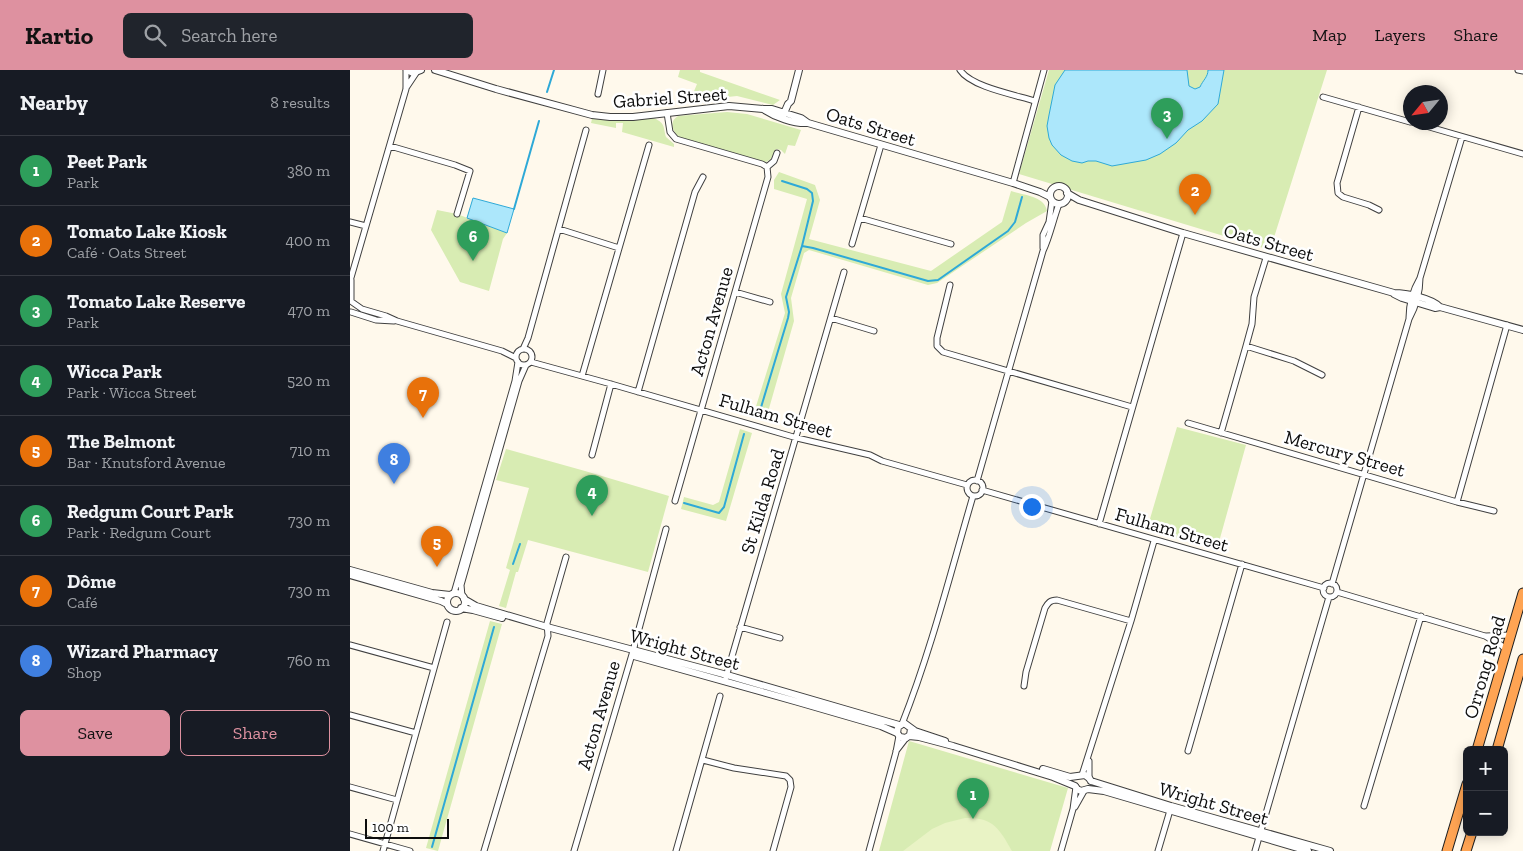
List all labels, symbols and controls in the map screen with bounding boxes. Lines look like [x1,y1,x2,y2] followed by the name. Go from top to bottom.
[123,13,473,58] search box
[25,21,93,50] text: Kartio
[141,21,169,49] icon: search
[181,24,277,47] text: Search here
[1312,24,1347,46] text: Map
[1375,24,1426,46] text: Layers
[1454,24,1498,46] text: Share
[612,82,728,113] street label: Gabriel Street
[1403,85,1448,130] north arrow
[20,90,88,115] text: Nearby
[270,93,330,112] text: 8 results
[1151,98,1183,139] pin: 3
[823,102,919,151] street label: Oats Street
[67,150,147,173] text: Peet Park
[33,161,39,180] text: 1
[287,161,330,180] text: 380 m
[67,173,99,192] text: Park
[1179,174,1211,215] pin: 2
[1221,219,1317,266] street label: Oats Street
[67,220,227,243] text: Tomato Lake Kiosk
[457,220,489,261] pin: 6
[32,231,40,250] text: 2
[286,231,330,250] text: 400 m
[67,243,186,262] text: Café · Oats Street
[685,264,738,378] street label: Acton Avenue
[67,290,245,313] text: Tomato Lake Reserve
[32,301,40,320] text: 3
[287,301,330,320] text: 470 m
[67,313,99,332] text: Park
[67,360,162,383] text: Wicca Park
[31,371,41,390] text: 4
[287,371,330,390] text: 520 m
[407,377,439,418] pin: 7
[67,383,196,402] text: Park · Wicca Street
[716,388,835,443] street label: Fulham Street
[1282,425,1408,482] street label: Mercury Street
[67,430,175,453] text: The Belmont
[32,441,40,460] text: 5
[290,441,330,460] text: 710 m
[378,443,410,484] pin: 8
[736,445,790,557] street label: St Kilda Road
[67,453,226,472] text: Bar · Knutsford Avenue
[576,475,608,516] pin: 4
[1019,494,1045,520] your location
[67,500,234,523] text: Redgum Court Park
[1112,502,1231,557] street label: Fulham Street
[32,511,40,530] text: 6
[288,511,330,530] text: 730 m
[67,523,211,542] text: Park · Redgum Court
[421,526,453,567] pin: 5
[67,570,116,593] text: Dôme
[32,581,40,600] text: 7
[288,581,330,600] text: 730 m
[67,593,98,612] text: Café
[1459,612,1510,721] street label: Orrong Road
[627,624,742,675] street label: Wright Street
[67,640,218,663] text: Wizard Pharmacy
[32,651,40,670] text: 8
[287,651,330,670] text: 760 m
[572,658,625,772] street label: Acton Avenue
[67,663,102,682] text: Shop
[20,710,170,756] button: Save
[180,710,330,756] button: Share
[1463,746,1508,836] map controls
[1463,746,1508,791] button: +
[1156,777,1271,830] street label: Wright Street
[957,778,989,819] pin: 1
[1463,791,1508,836] button: −
[365,816,449,839] scale bar
[372,819,409,836] text: 100 m

